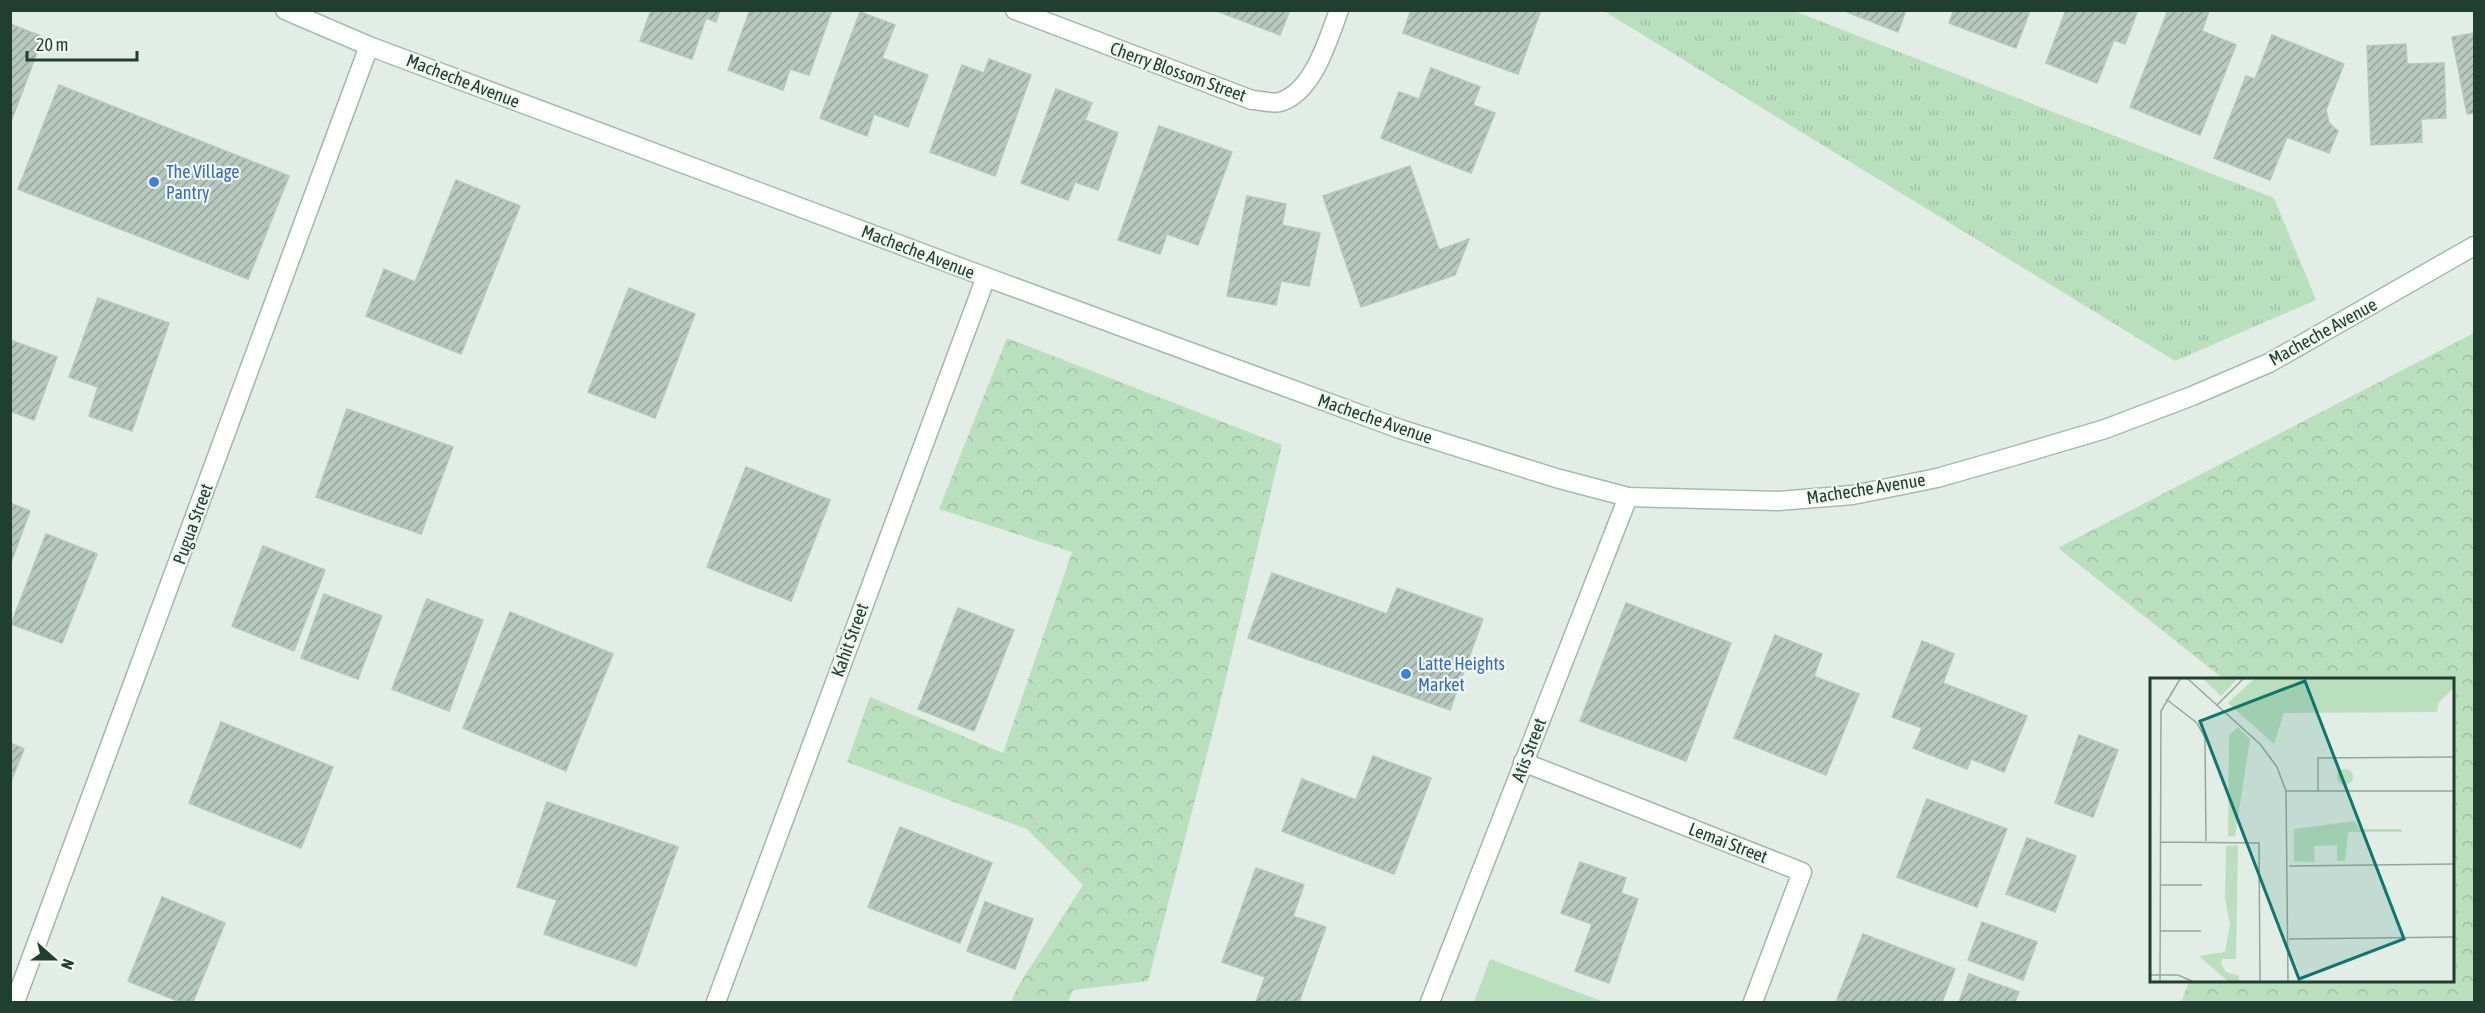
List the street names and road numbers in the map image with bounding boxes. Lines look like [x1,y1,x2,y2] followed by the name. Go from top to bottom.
[1107,37,1249,106] street label: Cherry Blossom Street
[404,49,523,112] street label: Macheche Avenue
[859,220,978,283] street label: Macheche Avenue
[2265,293,2380,370] street label: Macheche Avenue
[1315,389,1435,448] street label: Macheche Avenue
[1805,469,1927,508] street label: Macheche Avenue
[168,481,217,567] street label: Pugua Street
[827,600,873,680] street label: Kahit Street
[1507,715,1550,785] street label: Atis Street
[1686,818,1770,867] street label: Lemai Street

